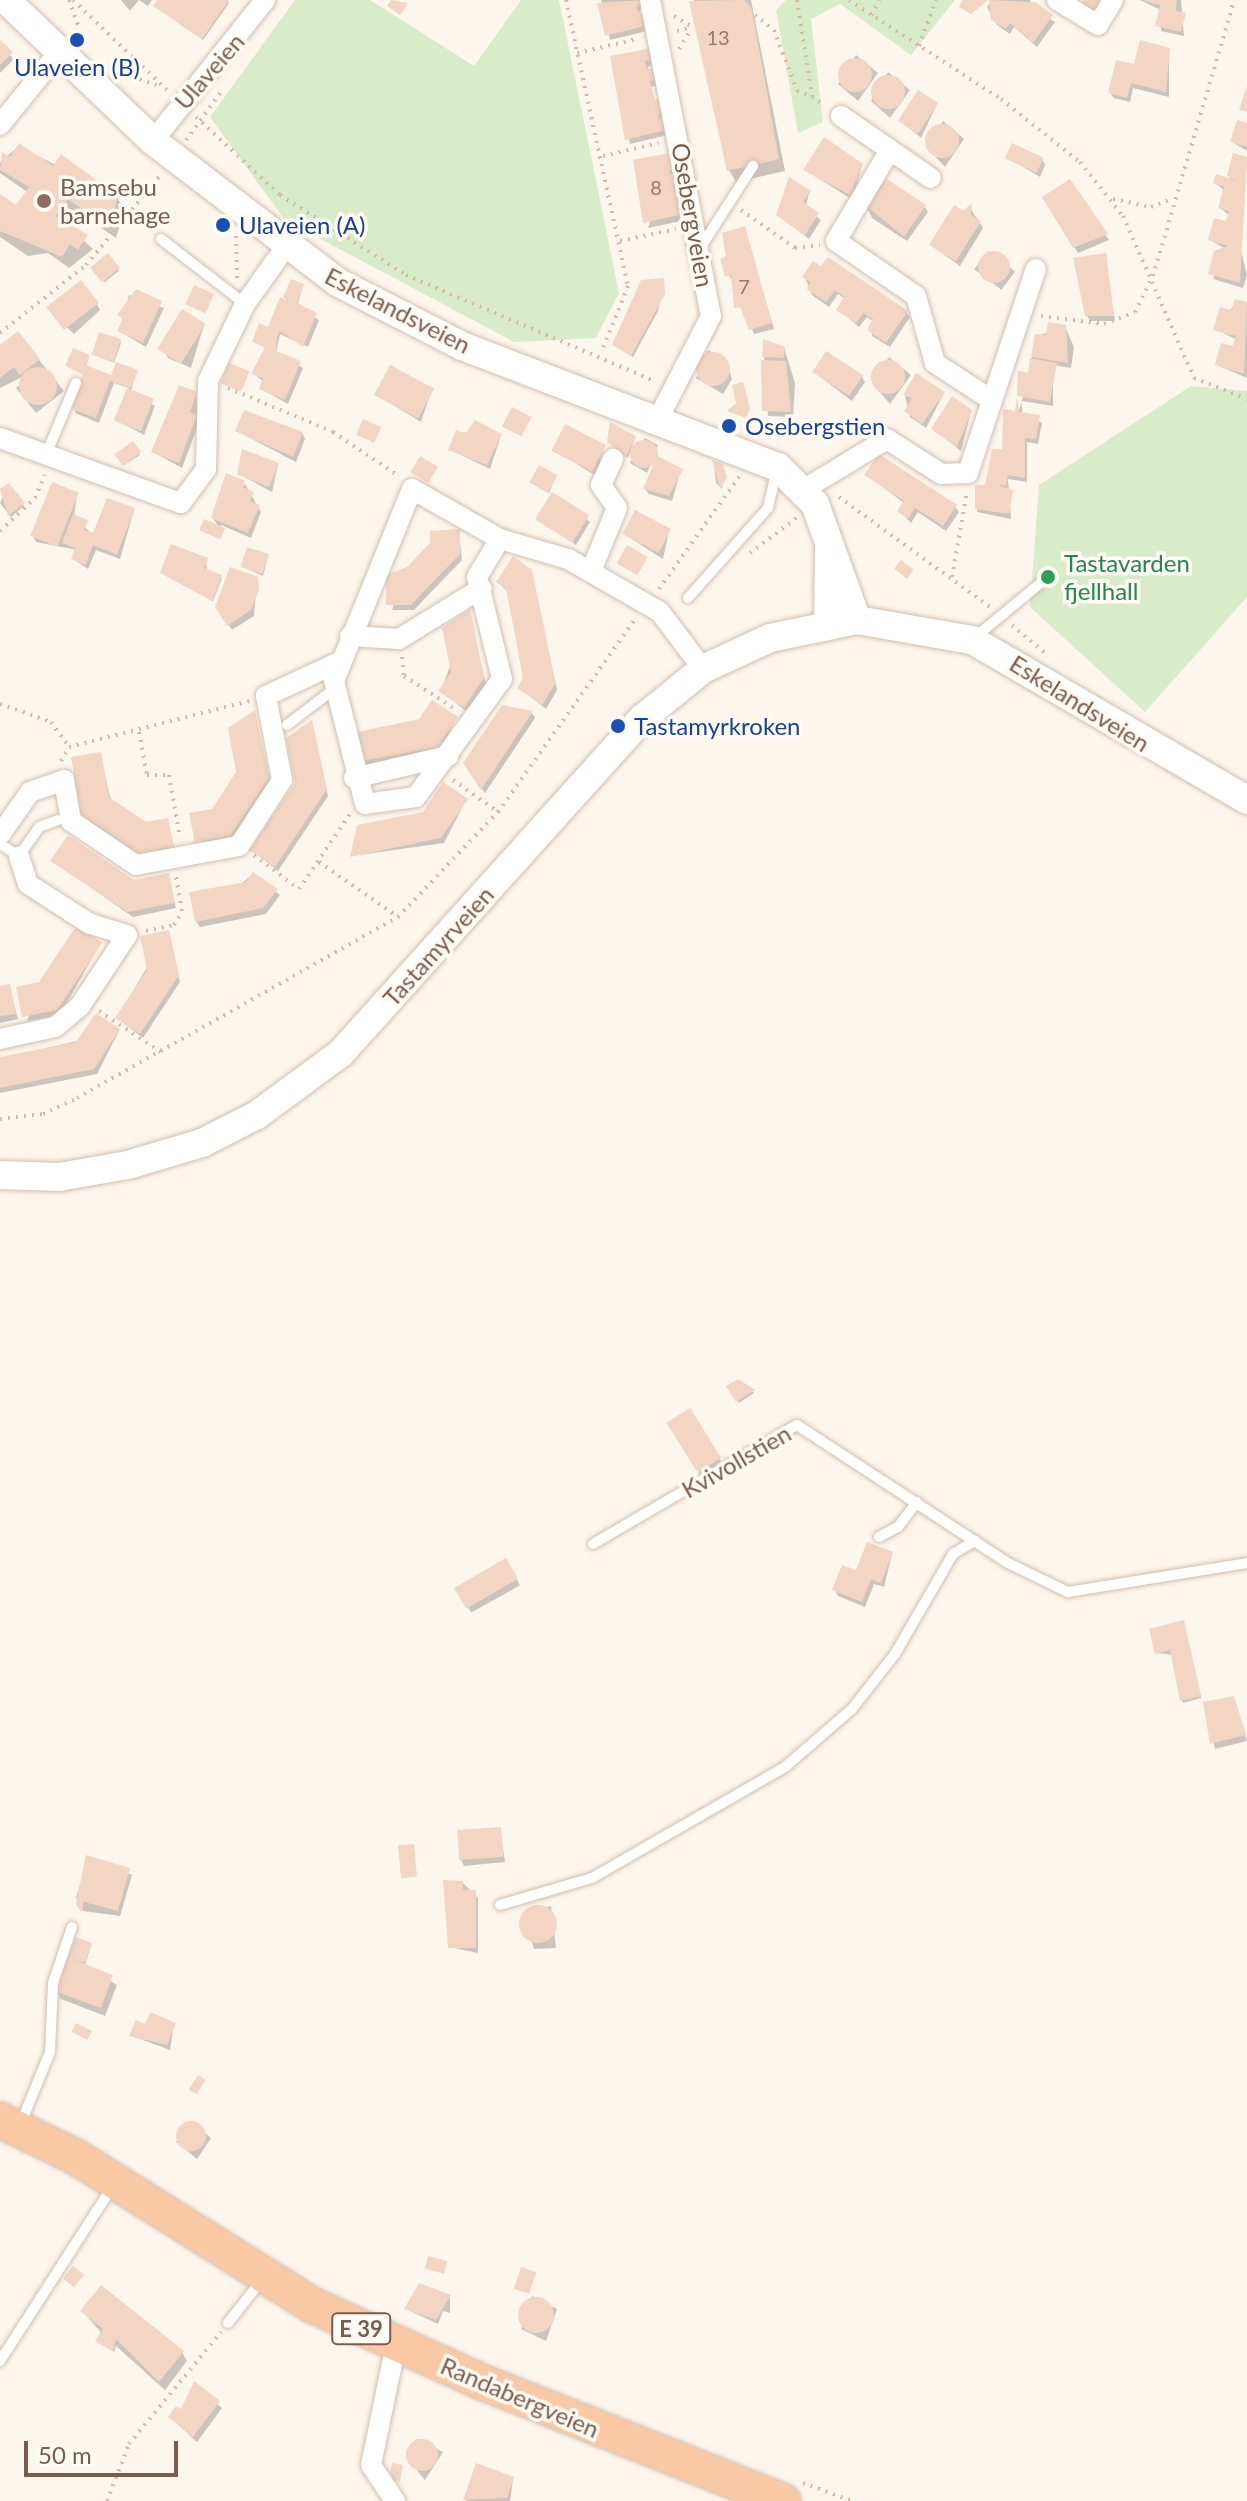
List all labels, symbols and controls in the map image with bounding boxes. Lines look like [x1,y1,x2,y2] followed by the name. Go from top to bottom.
[706,25,730,49] house number: 13
[168,27,250,115] street label: Ulaveien
[68,31,86,49] marker: Ulaveien (B)
[14,53,140,81] place label: Ulaveien (B)
[666,141,720,289] street label: Osebergveien
[60,173,170,229] place label: Bamsebu barnehage
[650,175,662,199] house number: 8
[35,192,53,210] marker: Bamsebu barnehage
[239,211,366,239] place label: Ulaveien (A)
[214,216,232,234] marker: Ulaveien (A)
[320,261,476,359] street label: Eskelandsveien
[738,274,750,298] house number: 7
[745,412,885,440] place label: Osebergstien
[720,417,738,435] marker: Osebergstien
[1064,549,1190,605] place label: Tastavarden fjellhall
[1039,568,1057,586] marker: Tastavarden fjellhall
[1005,649,1155,757] street label: Eskelandsveien
[634,712,800,740] place label: Tastamyrkroken
[609,717,627,735] marker: Tastamyrkroken
[377,880,499,1012] street label: Tastamyrveien
[676,1418,796,1504] street label: Kvivollstien
[331,2311,391,2347] road number: E 39
[437,2351,603,2443] street label: Randabergveien
[28,2425,182,2475] scale bar
[38,2440,92,2469] text: 50 m

